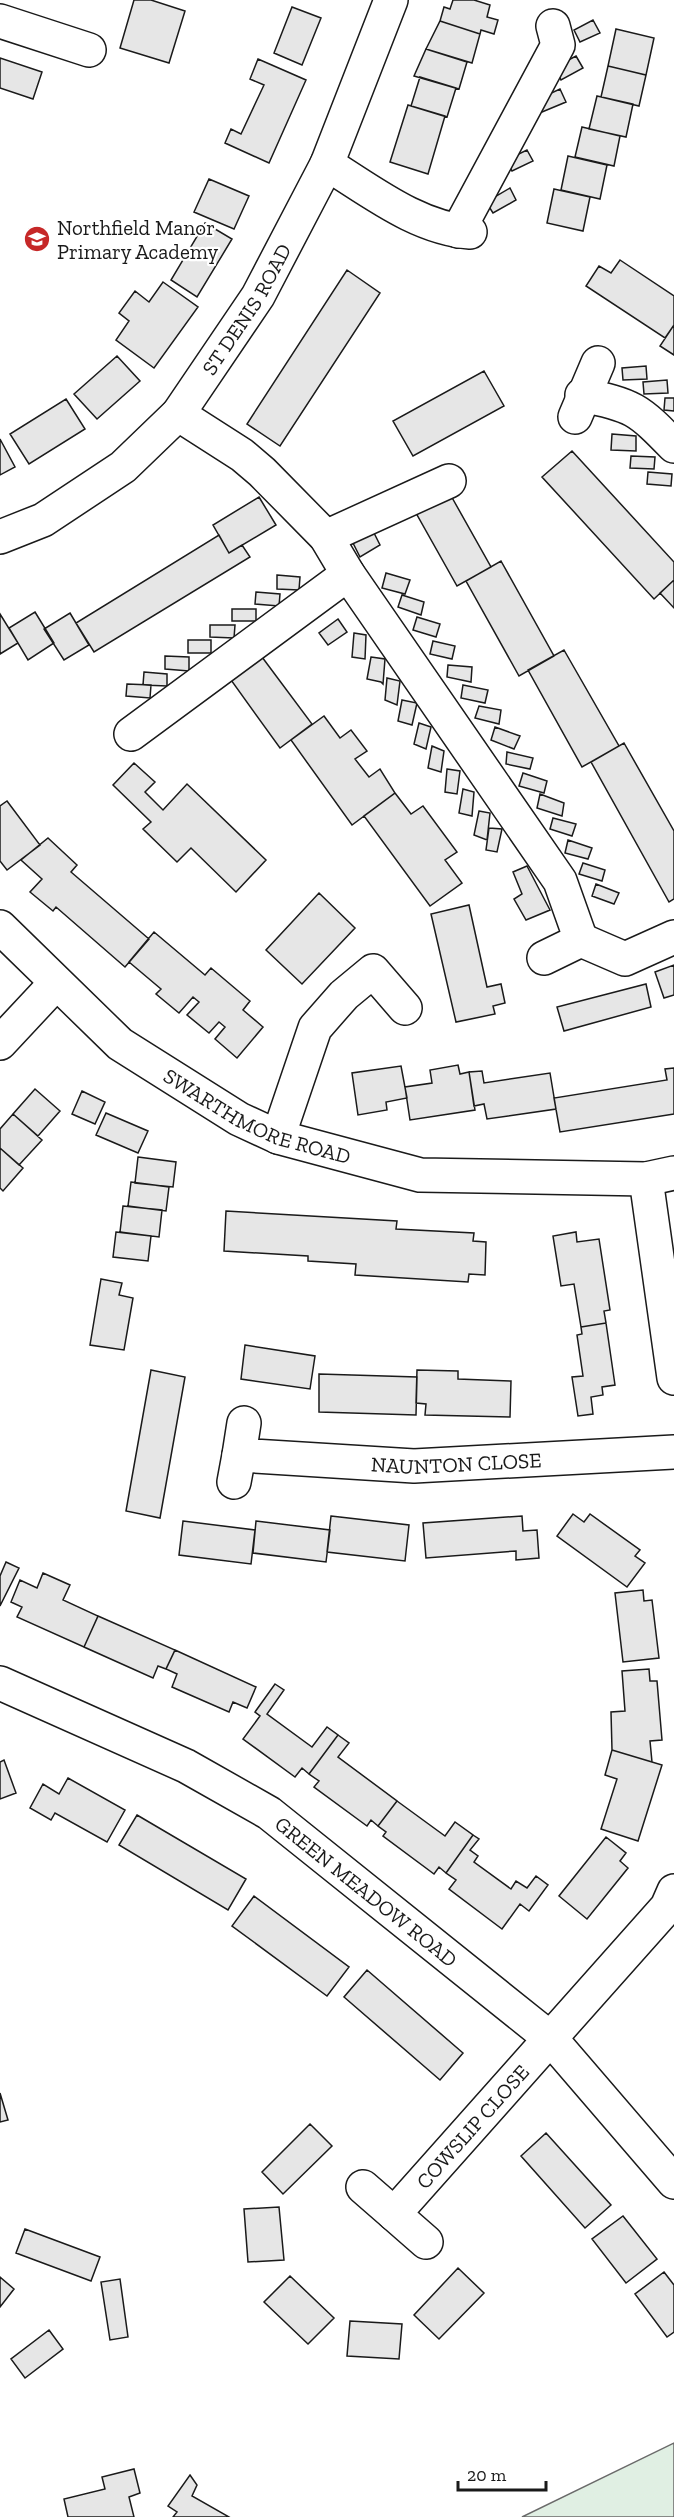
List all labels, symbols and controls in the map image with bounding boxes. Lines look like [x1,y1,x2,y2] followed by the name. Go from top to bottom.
[57,215,218,264] place label: Northfield Manor Primary Academy
[22,224,52,254] school or university icon: Northfield Manor Primary Academy
[196,239,296,379] street label: ST DENIS ROAD
[159,1062,354,1168] street label: SWARTHMORE ROAD
[370,1447,542,1478] street label: NAUNTON CLOSE
[270,1811,463,1972] street label: GREEN MEADOW ROAD
[410,2059,534,2193] street label: COWSLIP CLOSE
[458,2454,546,2492] scale bar
[467,2464,507,2486] text: 20 m

